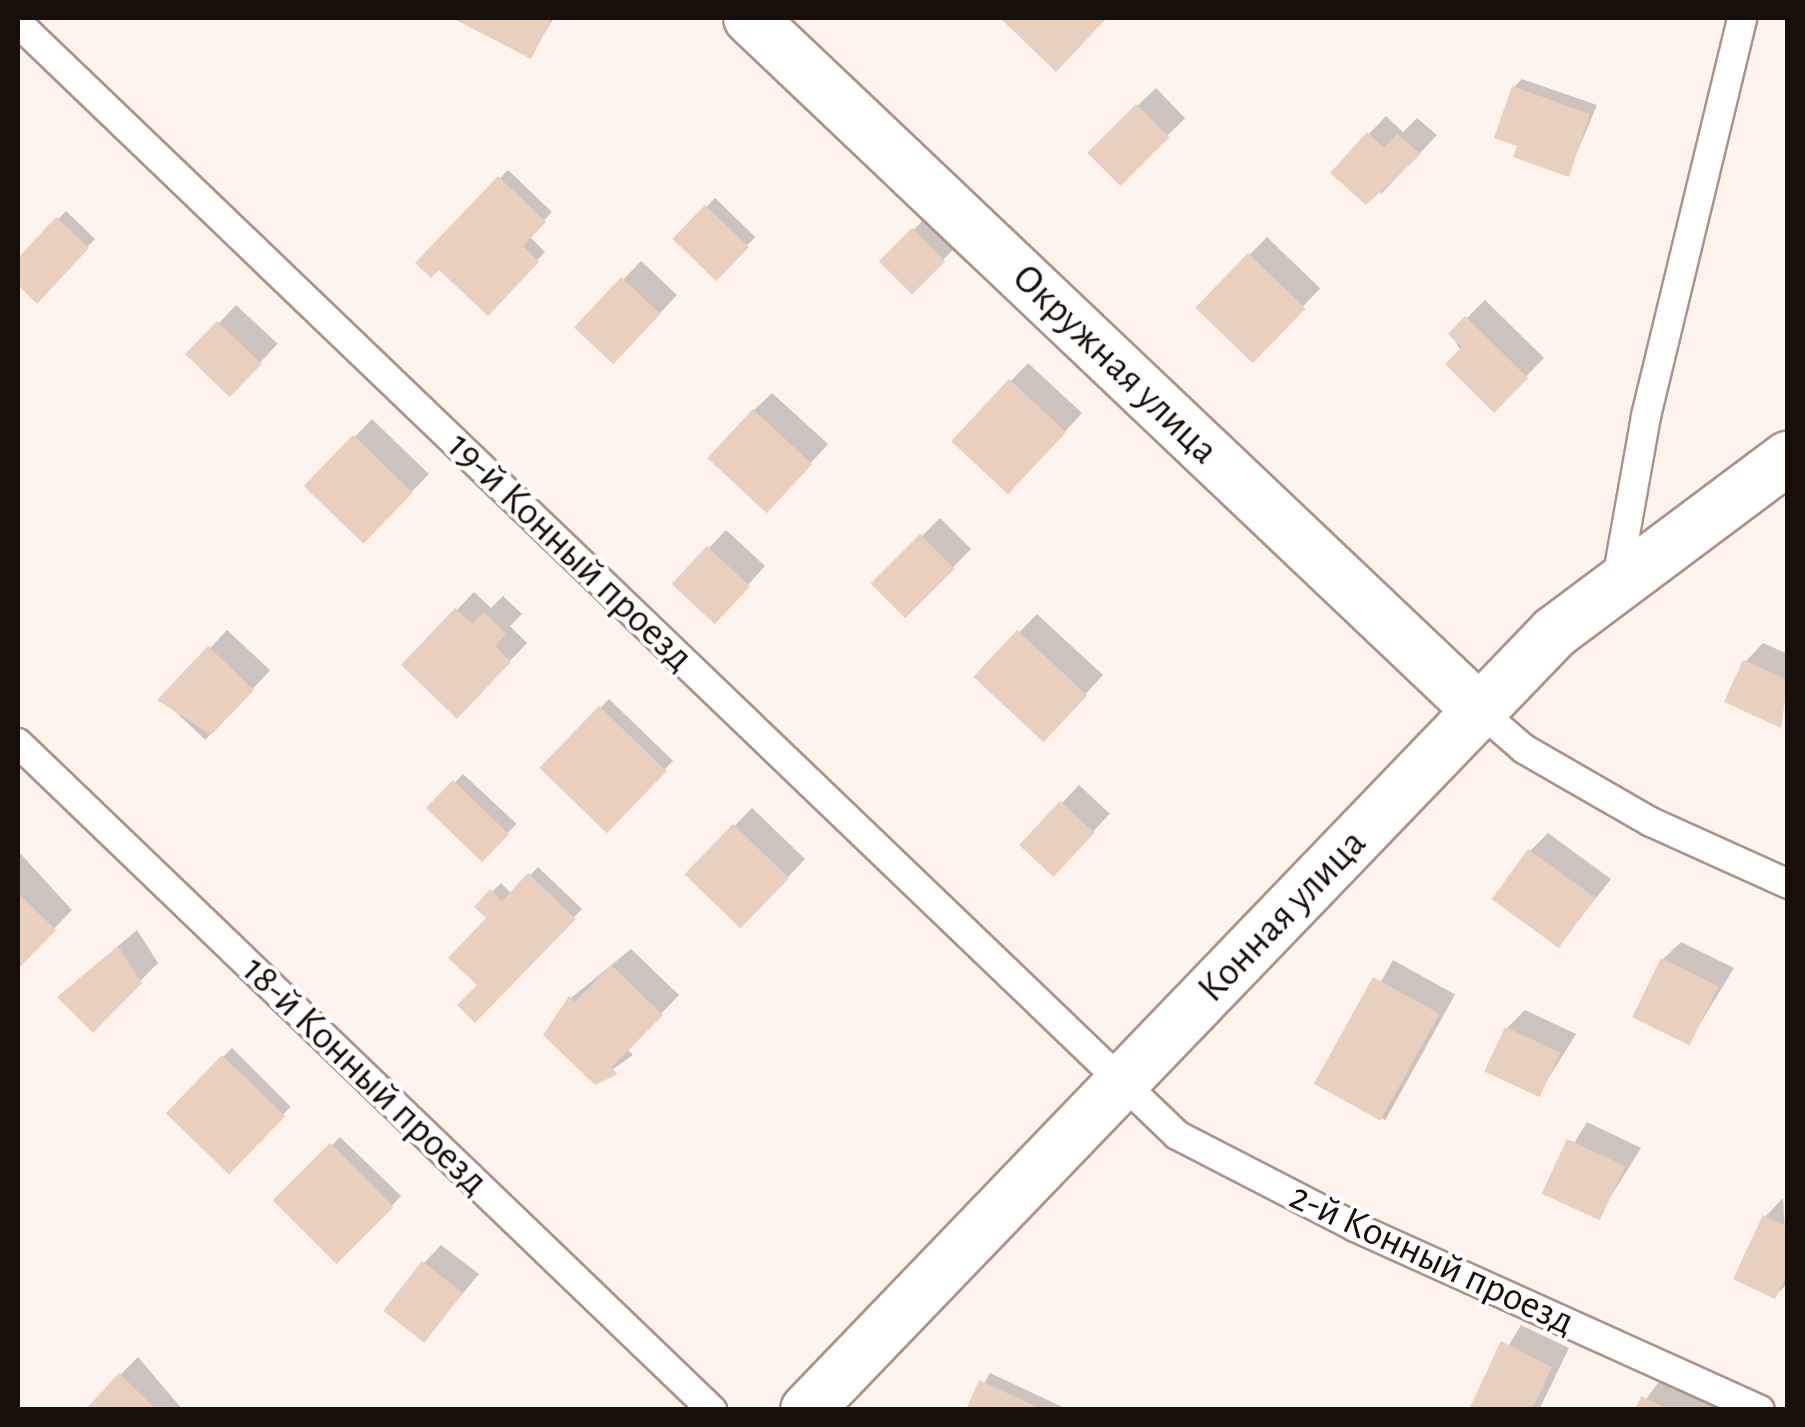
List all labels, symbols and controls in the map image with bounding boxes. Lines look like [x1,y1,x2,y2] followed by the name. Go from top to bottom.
[1002,254,1228,474] street label: Окружная улица
[437,423,703,681] street label: 19-й Конный проезд
[1188,819,1376,1013] street label: Конная улица
[232,946,498,1206] street label: 18-й Конный проезд
[1282,1172,1582,1346] street label: 2-й Конный проезд

